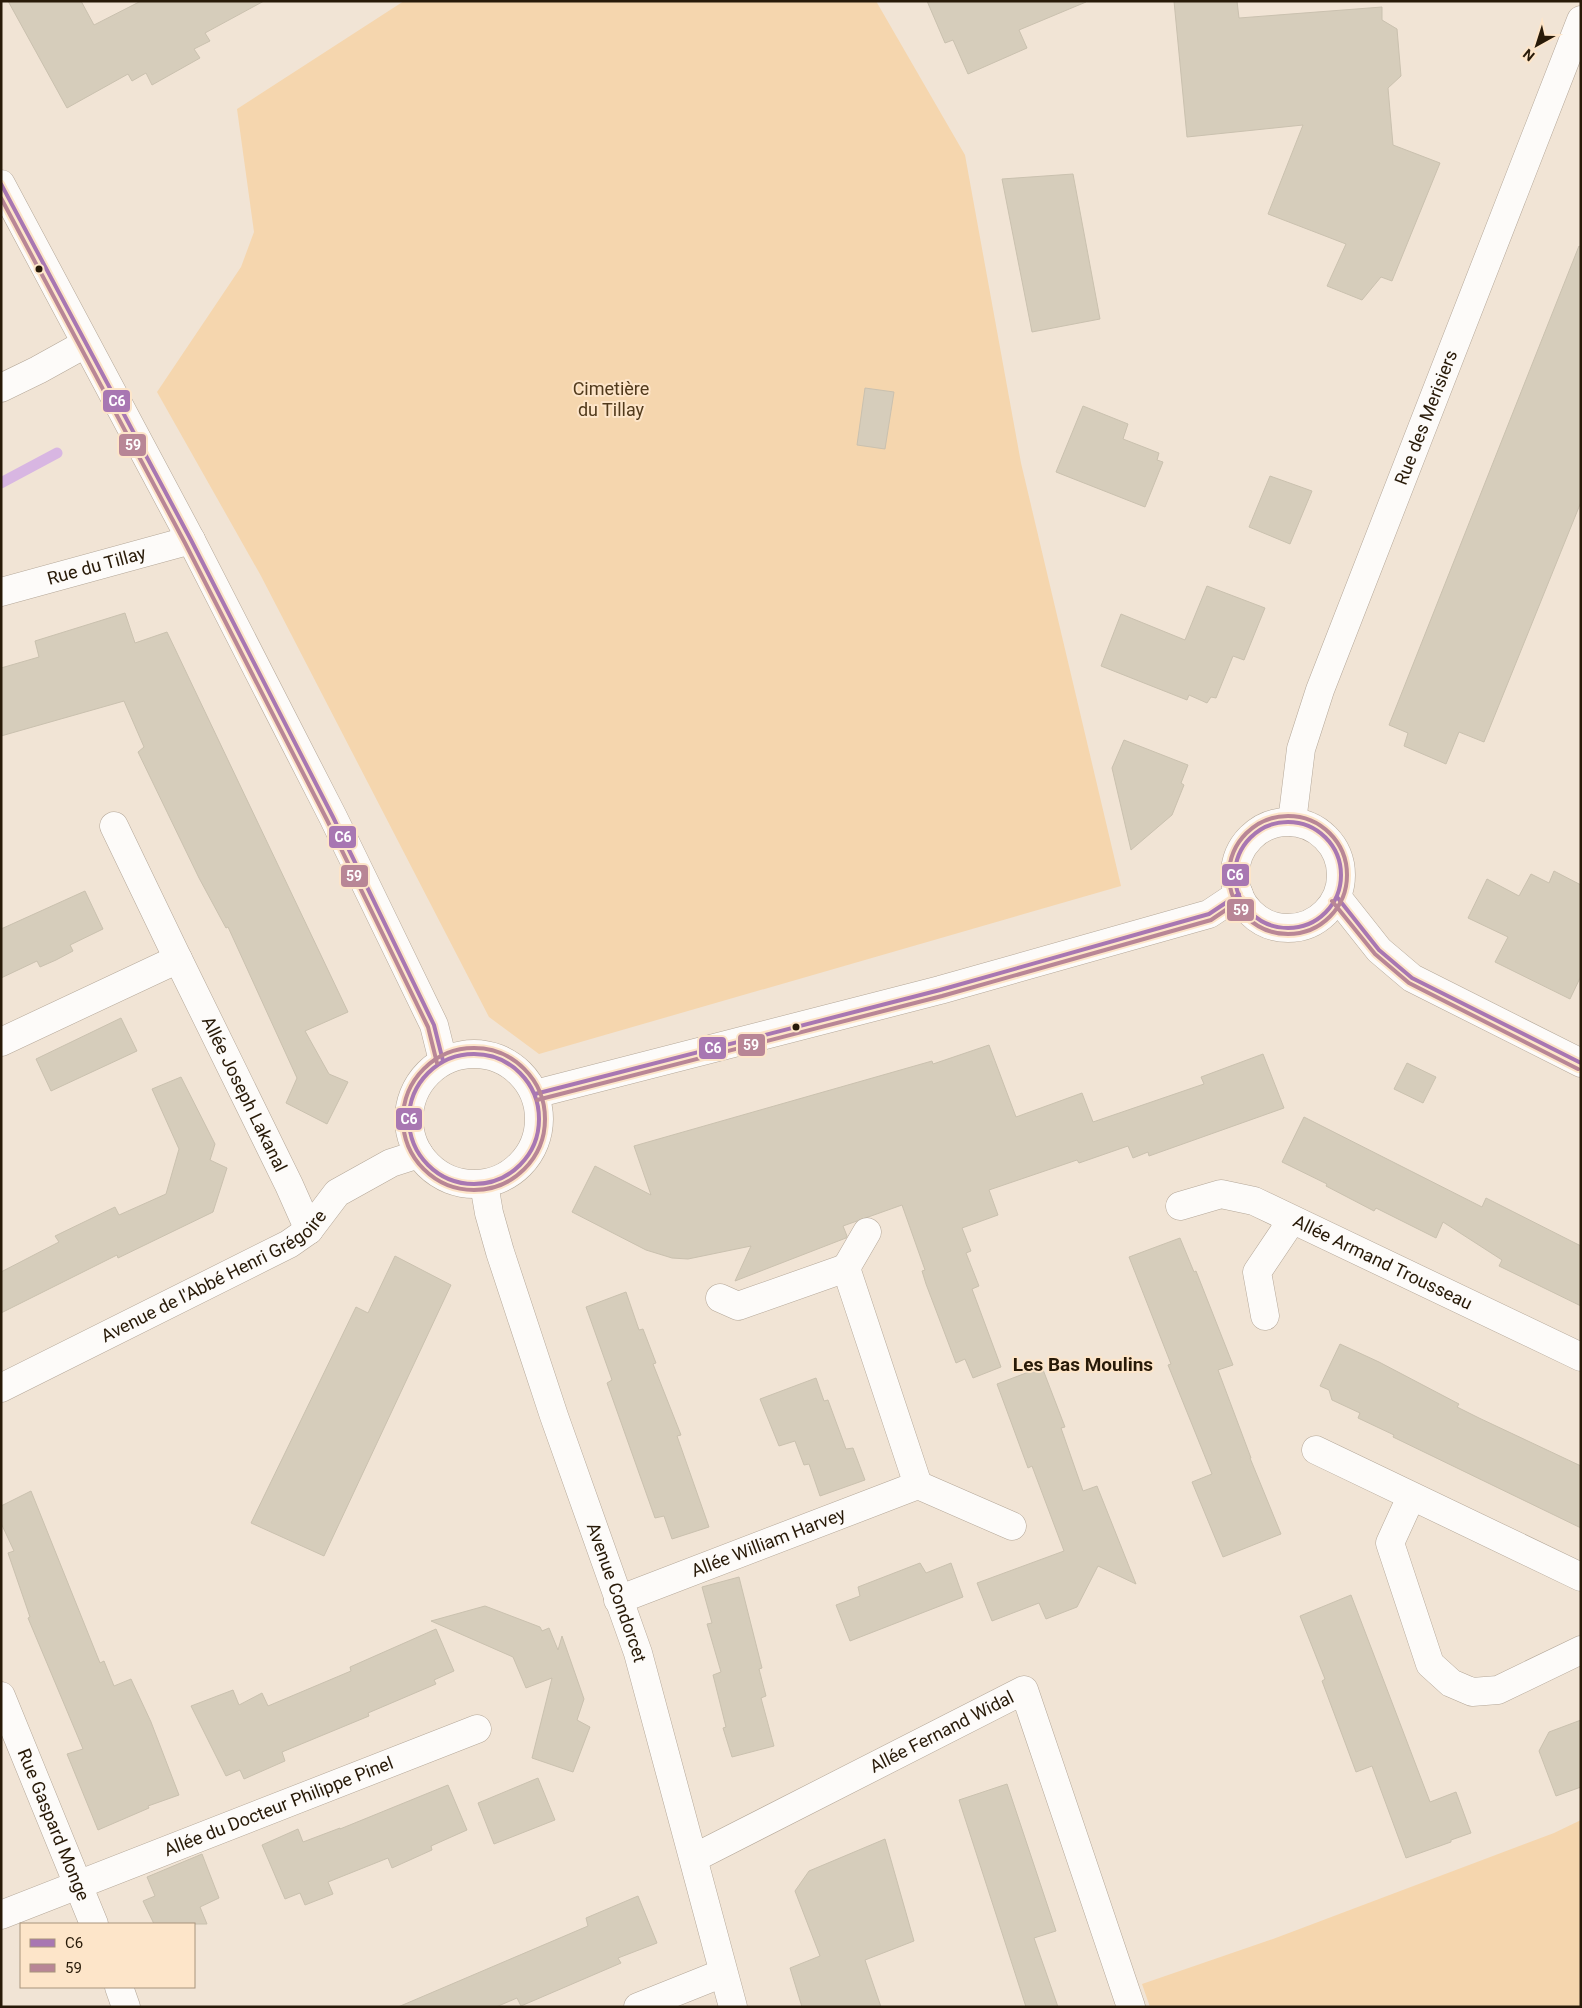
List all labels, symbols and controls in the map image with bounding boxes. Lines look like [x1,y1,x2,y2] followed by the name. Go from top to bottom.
[1512,20,1562,70] north arrow
[1520,46,1538,64] text: N
[34,264,44,274] unlabelled marker
[1390,347,1461,488] street label: Rue des Merisiers
[573,378,649,420] park label: Cimetière du Tillay
[102,389,131,413] line badge: C6
[108,393,126,409] text: C6
[118,433,147,457] line badge: 59
[125,437,141,453] text: 59
[45,542,148,589] street label: Rue du Tillay
[328,825,357,849] line badge: C6
[334,829,352,845] text: C6
[1221,863,1250,887] line badge: C6
[340,864,369,888] line badge: 59
[1226,867,1244,883] text: C6
[346,868,362,884] text: 59
[1226,898,1255,922] line badge: 59
[1233,902,1249,918] text: 59
[198,1013,292,1175] street label: Allée Joseph Lakanal
[791,1022,801,1032] unlabelled marker
[737,1033,766,1057] line badge: 59
[698,1036,727,1060] line badge: C6
[743,1037,759,1053] text: 59
[704,1040,722,1056] text: C6
[395,1107,423,1131] line badge: C6
[400,1111,418,1127] text: C6
[97,1206,330,1346] street label: Avenue de l'Abbé Henri Grégoire
[1290,1210,1476,1314] street label: Allée Armand Trousseau
[1013,1353,1153,1376] district label: Les Bas Moulins
[688,1503,849,1581] street label: Allée William Harvey
[583,1520,651,1665] street label: Avenue Condorcet
[866,1686,1017,1777] street label: Allée Fernand Widal
[14,1745,94,1904] street label: Rue Gaspard Monge
[161,1752,396,1860] street label: Allée du Docteur Philippe Pinel
[20,1923,195,1988] legend
[65,1934,83,1952] text: C6
[65,1959,82,1977] text: 59

